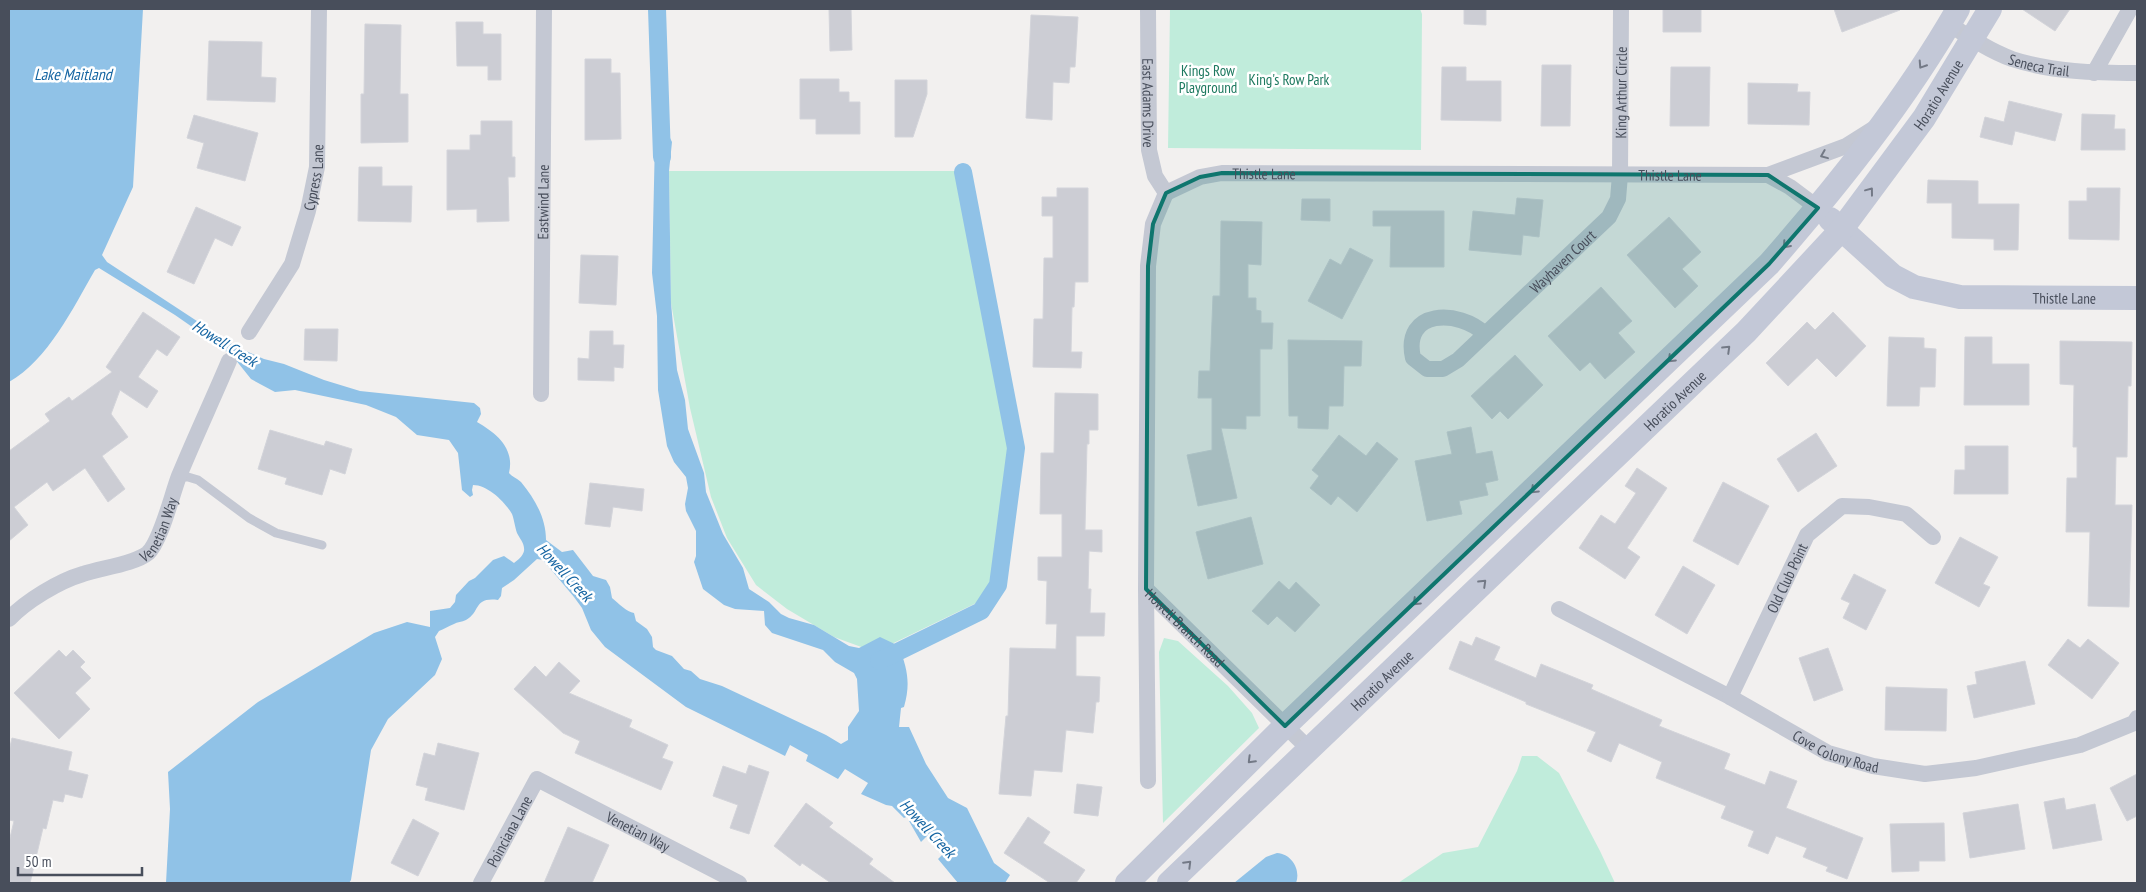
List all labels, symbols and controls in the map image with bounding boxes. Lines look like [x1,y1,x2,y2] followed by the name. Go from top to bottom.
[1611,46,1630,139] street label: King Arthur Circle
[2006,49,2071,80] street label: Seneca Trail
[1909,56,1967,134] street label: Horatio Avenue
[1139,58,1158,148] street label: East Adams Drive
[1919,60,1929,69] one-way arrow
[1179,61,1237,97] park label: Kings Row Playground
[34,64,114,84] water label: Lake Maitland
[1249,70,1330,89] park label: King's Row Park
[299,144,327,212] street label: Cypress Lane
[1820,149,1829,160] one-way arrow
[533,164,552,240] street label: Eastwind Lane
[1232,164,1296,183] street label: Thistle Lane
[1638,165,1702,184] street label: Thistle Lane
[1864,187,1873,197] one-way arrow
[1525,225,1599,297] street label: Wayhaven Court
[1783,239,1792,248] one-way arrow
[2032,288,2096,307] street label: Thistle Lane
[189,315,263,372] water label: Howell Creek
[1722,346,1731,355] one-way arrow
[1668,353,1677,362] one-way arrow
[1639,366,1710,435] street label: Horatio Avenue
[1531,484,1540,493] one-way arrow
[135,494,181,566] street label: Venetian Way
[533,539,598,607] water label: Howell Creek
[1762,540,1811,616] street label: Old Club Point
[1477,580,1486,589] one-way arrow
[1141,584,1229,671] street label: Howell Branch Road
[1413,596,1422,605] one-way arrow
[1346,646,1417,714] street label: Horatio Avenue
[1789,725,1880,776] street label: Cove Colony Road
[1247,755,1256,764] one-way arrow
[482,792,536,870] street label: Poinciana Lane
[896,795,961,863] water label: Howell Creek
[602,806,674,856] street label: Venetian Way
[18,844,141,876] scale bar
[25,852,51,871] text: 50 m
[1182,861,1191,870] one-way arrow

